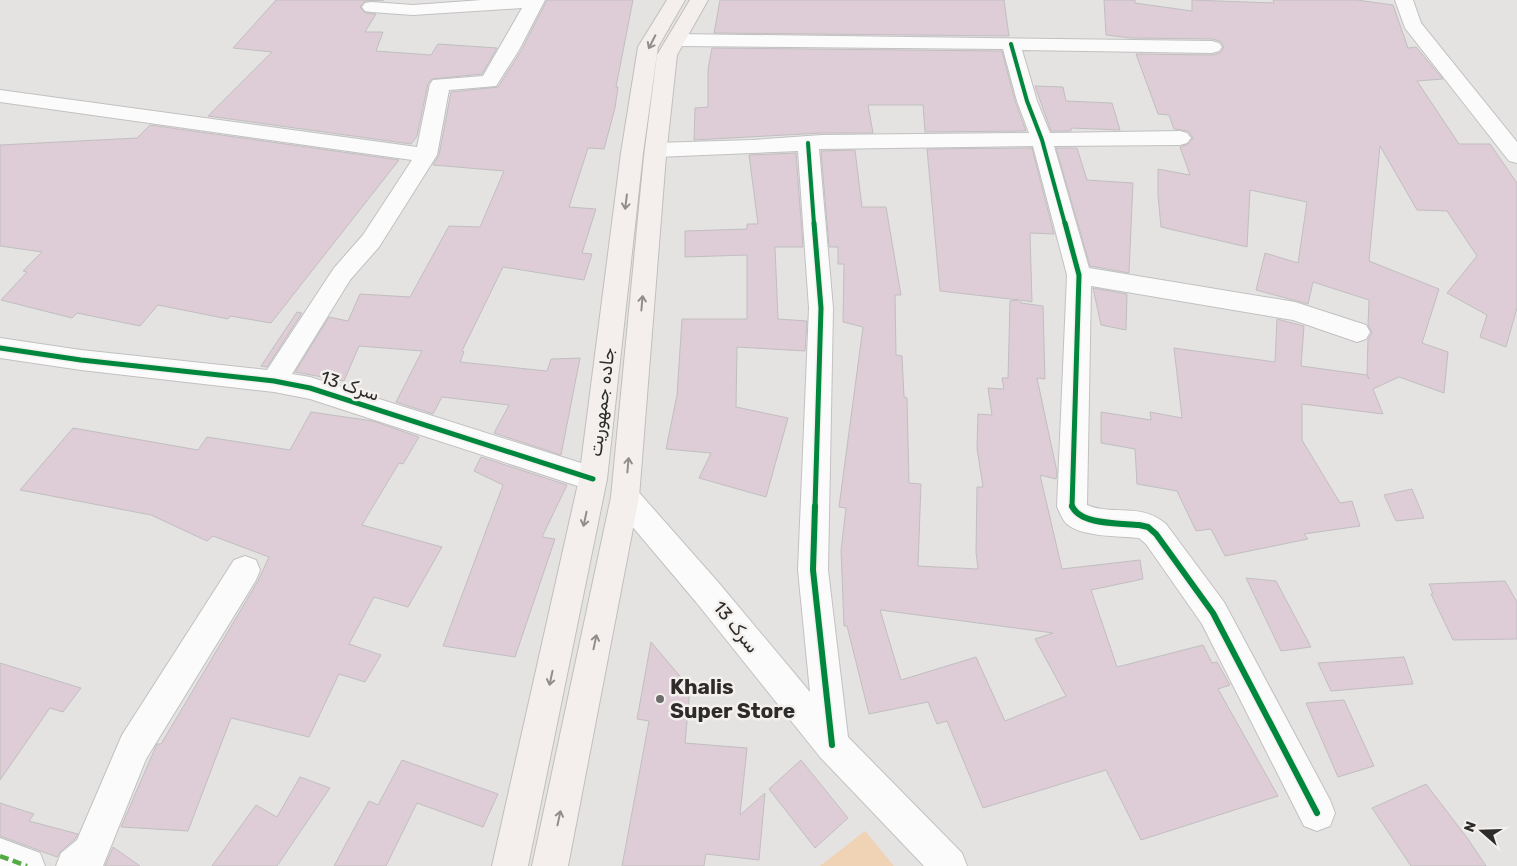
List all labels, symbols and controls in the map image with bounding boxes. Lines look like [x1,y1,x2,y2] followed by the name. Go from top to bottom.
[646,34,656,49] one-way arrow
[621,194,631,210] one-way arrow
[637,295,647,311] one-way arrow
[584,346,620,458] street label: جاده جمهوریت
[318,366,382,406] street label: سرک 13
[623,457,632,473] one-way arrow
[580,511,589,527] one-way arrow
[708,597,764,657] street label: سرک 13
[591,634,600,650] one-way arrow
[546,670,555,686] one-way arrow
[670,674,795,723] place label: Khalis Super Store
[654,693,666,705] marker: Khalis Super Store
[1457,806,1507,856] north arrow
[555,811,565,827] one-way arrow
[1461,819,1480,834] text: N

